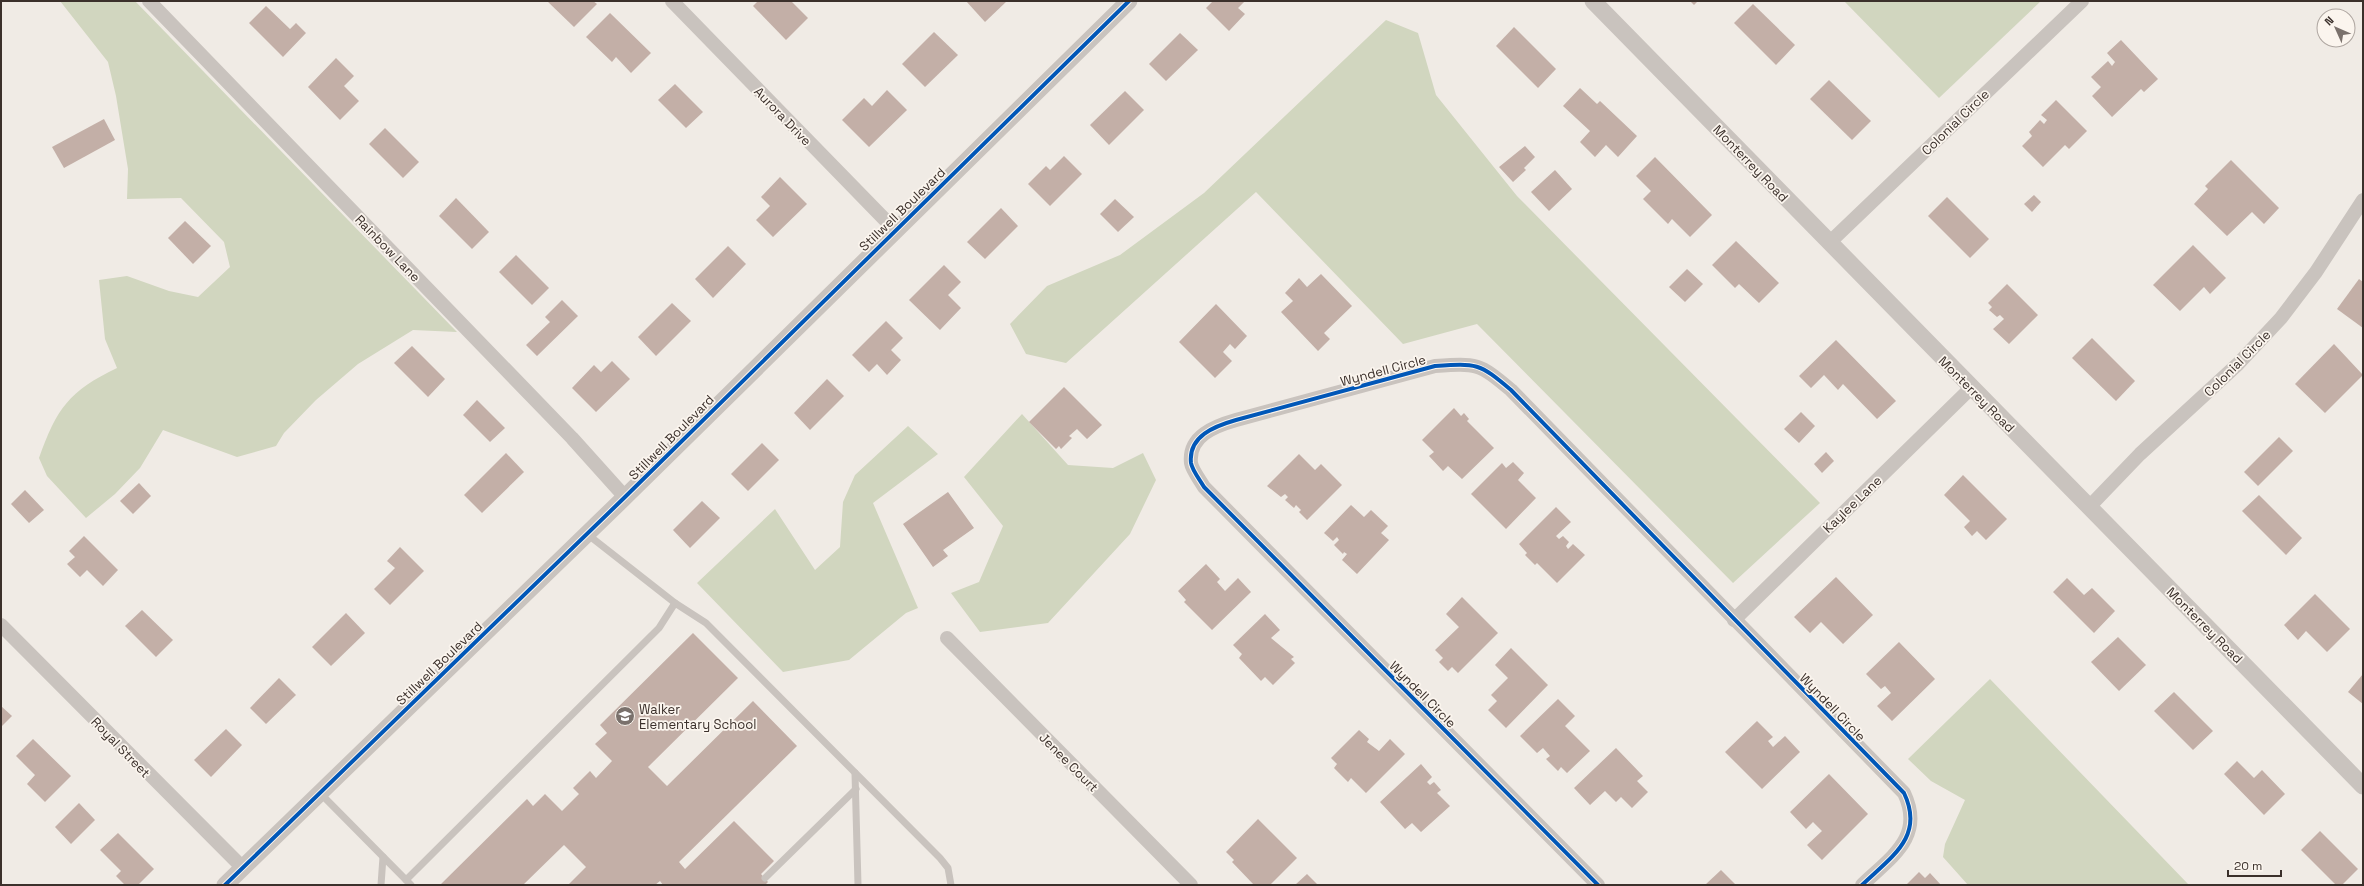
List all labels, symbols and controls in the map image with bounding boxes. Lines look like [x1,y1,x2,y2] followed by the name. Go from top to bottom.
[2316,8,2356,48] north arrow
[2321,13,2336,28] text: N
[750,83,815,149] street label: Aurora Drive
[1918,86,1993,159] street label: Colonial Circle
[1709,121,1792,206] street label: Monterrey Road
[856,164,949,255] street label: Stillwell Boulevard
[351,211,424,286] street label: Rainbow Lane
[2200,326,2274,400] street label: Colonial Circle
[1338,351,1428,390] street label: Wyndell Circle
[1935,353,2018,436] street label: Monterrey Road
[625,391,718,484] street label: Stillwell Boulevard
[1819,472,1885,537] street label: Kaylee Lane
[2163,584,2246,667] street label: Monterrey Road
[393,618,486,709] street label: Stillwell Boulevard
[1386,657,1460,731] street label: Wyndell Circle
[1796,670,1869,745] street label: Wyndell Circle
[639,701,756,733] place label: Walker Elementary School
[614,705,636,727] school or university icon: Walker Elementary School
[87,713,154,781] street label: Royal Street
[1035,729,1102,796] street label: Jenee Court
[2228,852,2281,878] scale bar
[2234,858,2262,874] text: 20 m

